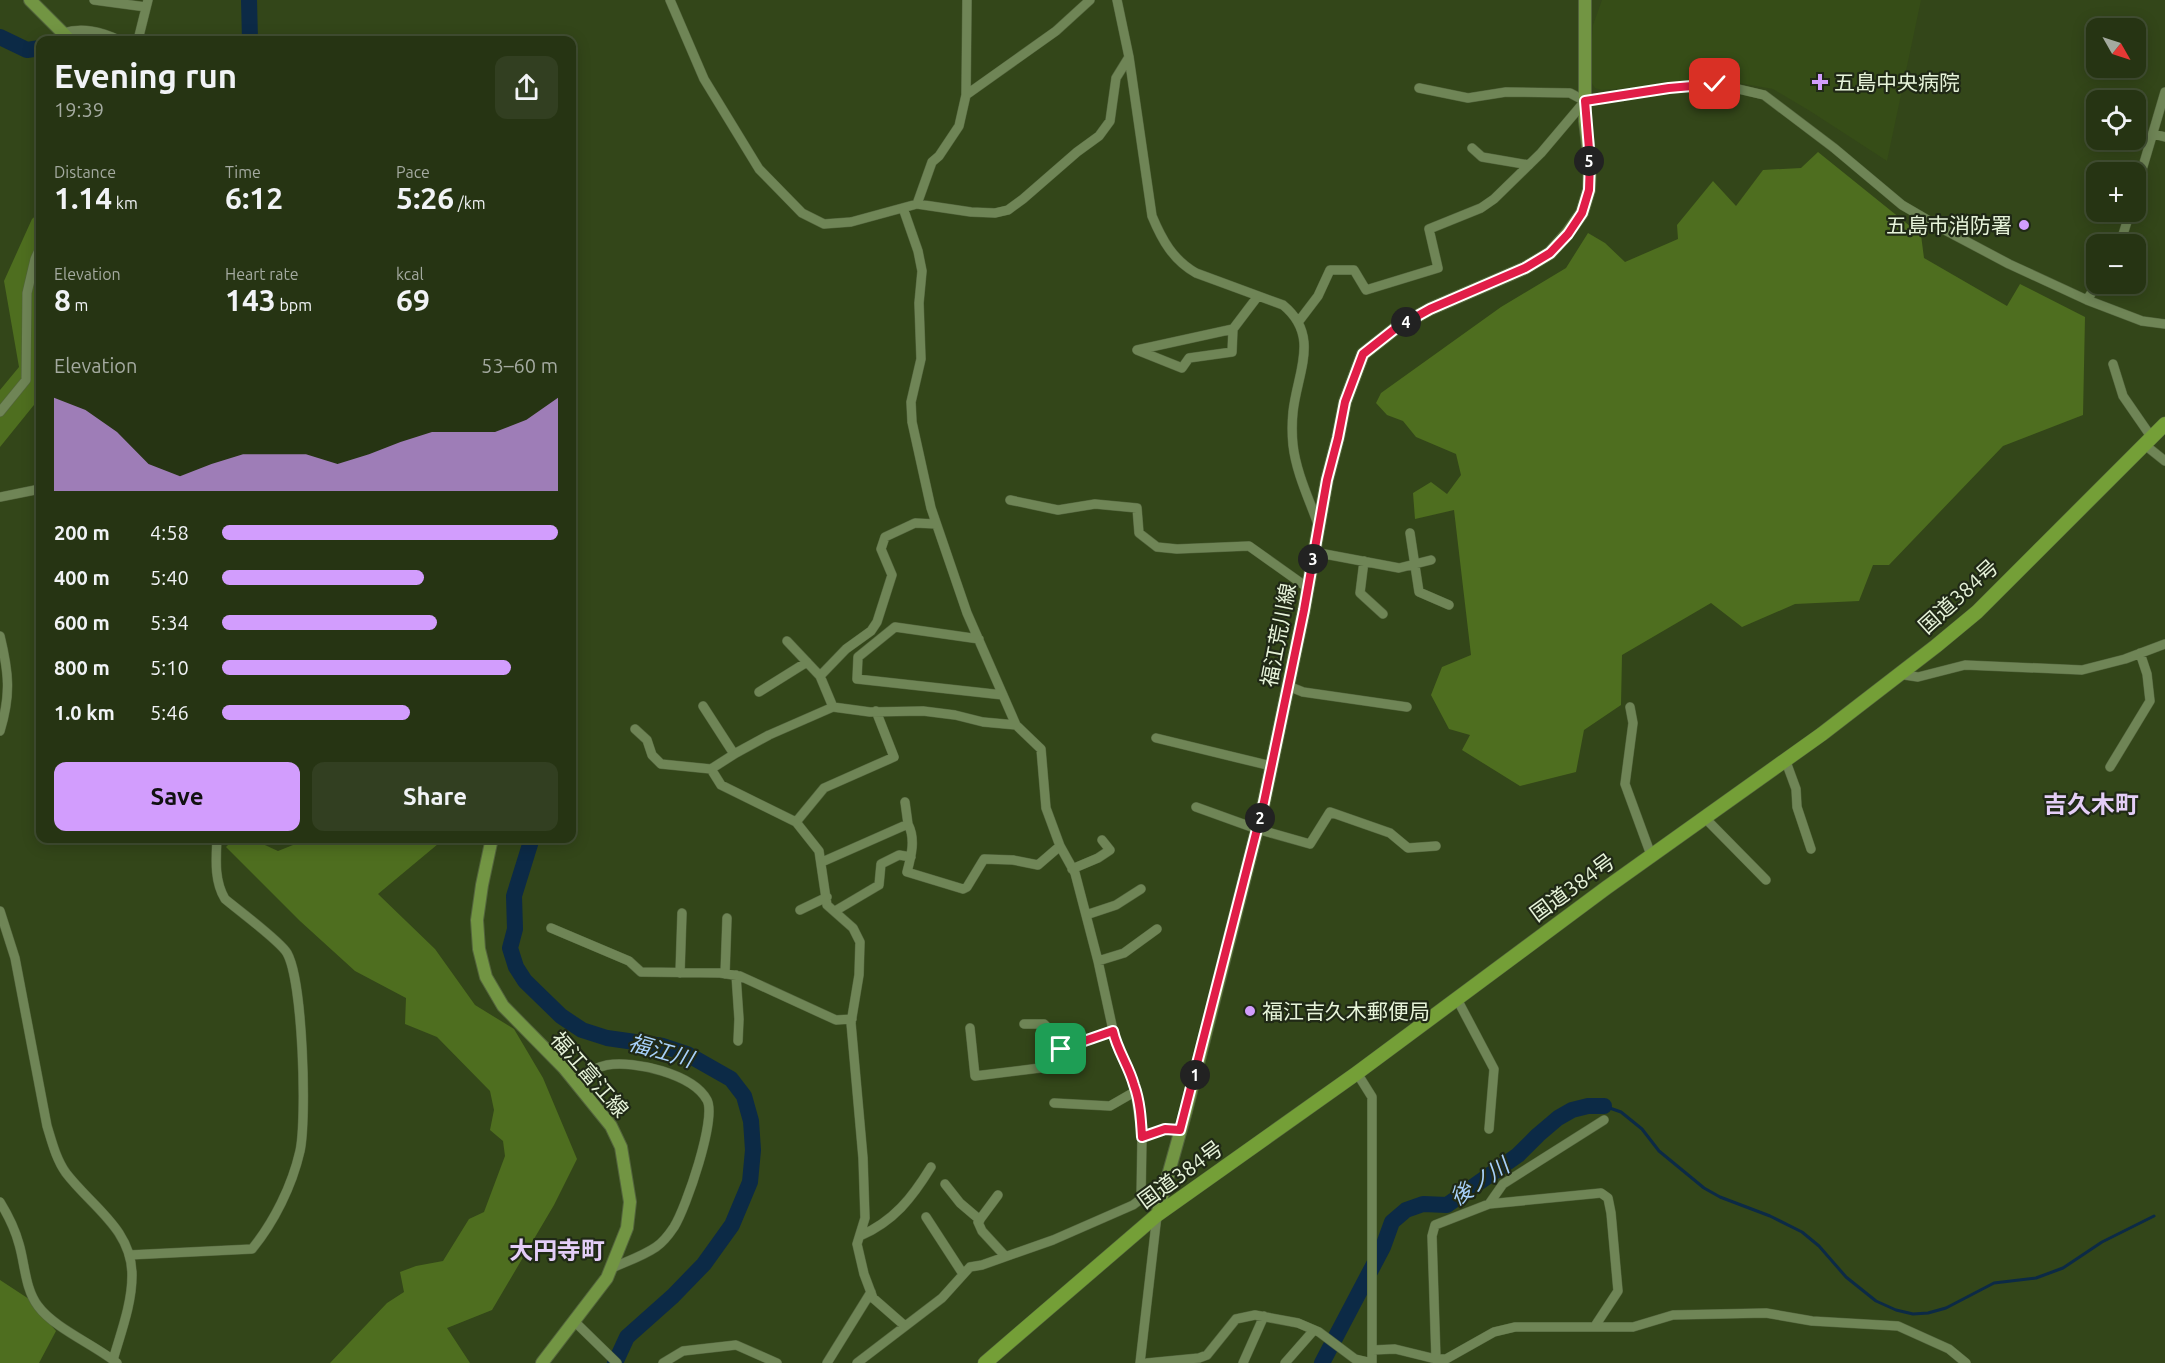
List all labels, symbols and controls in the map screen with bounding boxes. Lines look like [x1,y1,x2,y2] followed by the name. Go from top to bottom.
[2086,18,2146,78] north arrow
[2086,18,2146,294] map controls
[495,56,558,119] button: share
[54,57,237,94] text: Evening run
[1689,58,1740,109] pin
[1698,67,1731,100] icon: check
[1834,70,1960,94] place label: 五島中央病院
[1811,73,1829,91] marker: 五島中央病院
[2086,90,2146,150] button: locate
[54,98,104,121] text: 19:39
[1574,146,1604,176] pin: 5
[1584,152,1594,170] text: 5
[2086,162,2146,222] button: +
[54,163,116,181] text: Distance
[225,163,261,181] text: Time
[396,163,430,181] text: Pace
[54,181,112,215] text: 1.14
[225,181,283,215] text: 6:12
[396,181,454,215] text: 5:26
[112,194,138,212] text: km
[454,194,486,212] text: /km
[1886,213,2012,237] place label: 五島市消防署
[2017,218,2031,232] marker: 五島市消防署
[2086,234,2146,294] button: −
[54,265,121,283] text: Elevation
[225,265,299,283] text: Heart rate
[396,265,424,283] text: kcal
[54,283,71,317] text: 8
[225,283,276,317] text: 143
[396,283,430,317] text: 69
[71,296,88,314] text: m
[276,296,312,314] text: bpm
[1391,307,1421,337] pin: 4
[1401,313,1411,331] text: 4
[54,354,137,377] text: Elevation
[481,354,558,377] text: 53–60 m
[54,521,110,544] text: 200 m
[150,521,189,544] text: 4:58
[1298,544,1328,574] pin: 3
[1308,550,1318,568] text: 3
[1913,554,2003,638] street label: 国道384号
[54,566,110,589] text: 400 m
[150,566,189,589] text: 5:40
[1256,581,1300,689] street label: 福江荒川線
[54,611,110,634] text: 600 m
[150,611,189,634] text: 5:34
[54,656,110,679] text: 800 m
[150,656,189,679] text: 5:10
[54,701,115,724] text: 1.0 km
[150,701,189,724] text: 5:46
[54,762,300,831] button: Save
[312,762,558,831] button: Share
[2043,791,2139,818] district label: 吉久木町
[1245,803,1275,833] pin: 2
[1255,809,1265,827] text: 2
[1525,848,1619,926] street label: 国道384号
[1262,999,1430,1023] place label: 福江吉久木郵便局
[1243,1004,1257,1018] marker: 福江吉久木郵便局
[1035,1023,1086,1074] pin
[547,1027,633,1121] street label: 福江富江線
[626,1029,698,1072] water label: 福江川
[1044,1032,1077,1065] icon: arrive
[1180,1060,1210,1090] pin: 1
[1190,1066,1200,1084] text: 1
[1133,1135,1227,1213] street label: 国道384号
[1445,1151,1515,1210] water label: 後ノ川
[509,1237,605,1264] district label: 大円寺町

